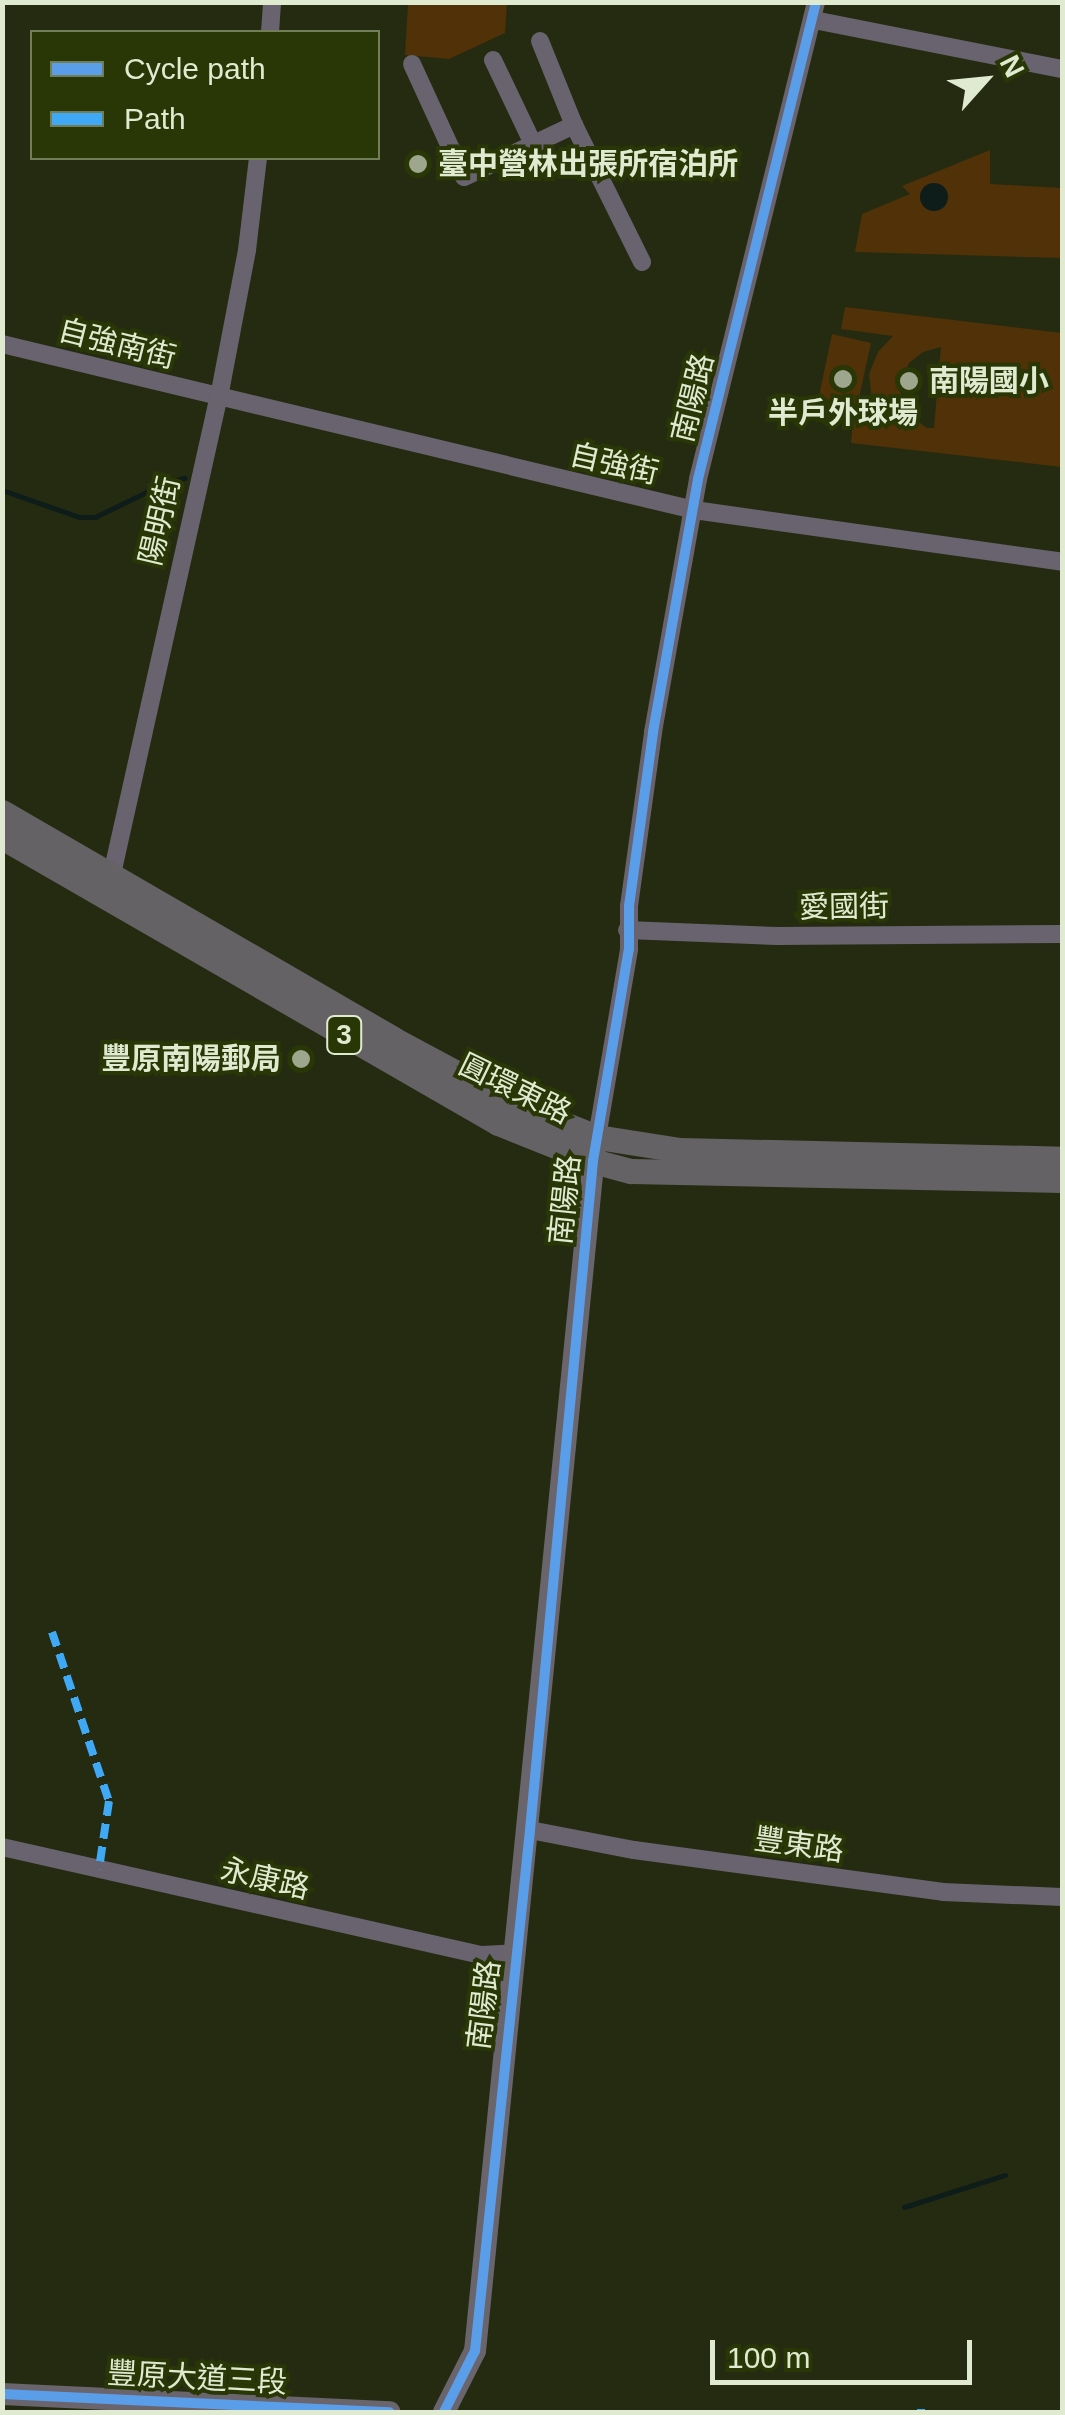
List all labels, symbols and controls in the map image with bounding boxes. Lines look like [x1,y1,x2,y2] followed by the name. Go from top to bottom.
[30,30,380,160] legend
[935,30,1035,130] north arrow
[994,50,1031,82] text: N
[124,52,266,85] text: Cycle path
[124,102,186,135] text: Path
[438,146,738,182] place label: 臺中營林出張所宿泊所
[407,153,429,175] marker: 臺中營林出張所宿泊所
[54,312,180,376] street label: 自強南街
[665,350,721,446] street label: 南陽路
[929,363,1049,399] place label: 南陽國小
[832,368,854,390] marker: 半戶外球場
[898,370,920,392] marker: 南陽國小
[768,395,918,431] place label: 半戶外球場
[566,436,662,492] street label: 自強街
[132,473,188,569] street label: 陽明街
[799,888,889,926] street label: 愛國街
[324,1012,364,1058] road number: 3
[101,1041,281,1077] place label: 豐原南陽郵局
[453,1047,577,1131] street label: 圓環東路
[290,1048,312,1070] marker: 豐原南陽郵局
[542,1153,588,1247] street label: 南陽路
[752,1821,846,1869] street label: 豐東路
[217,1851,313,1907] street label: 永康路
[461,1958,507,2052] street label: 南陽路
[715,2320,978,2382] scale bar
[727,2341,810,2374] text: 100 m
[106,2355,288,2401] street label: 豐原大道三段

